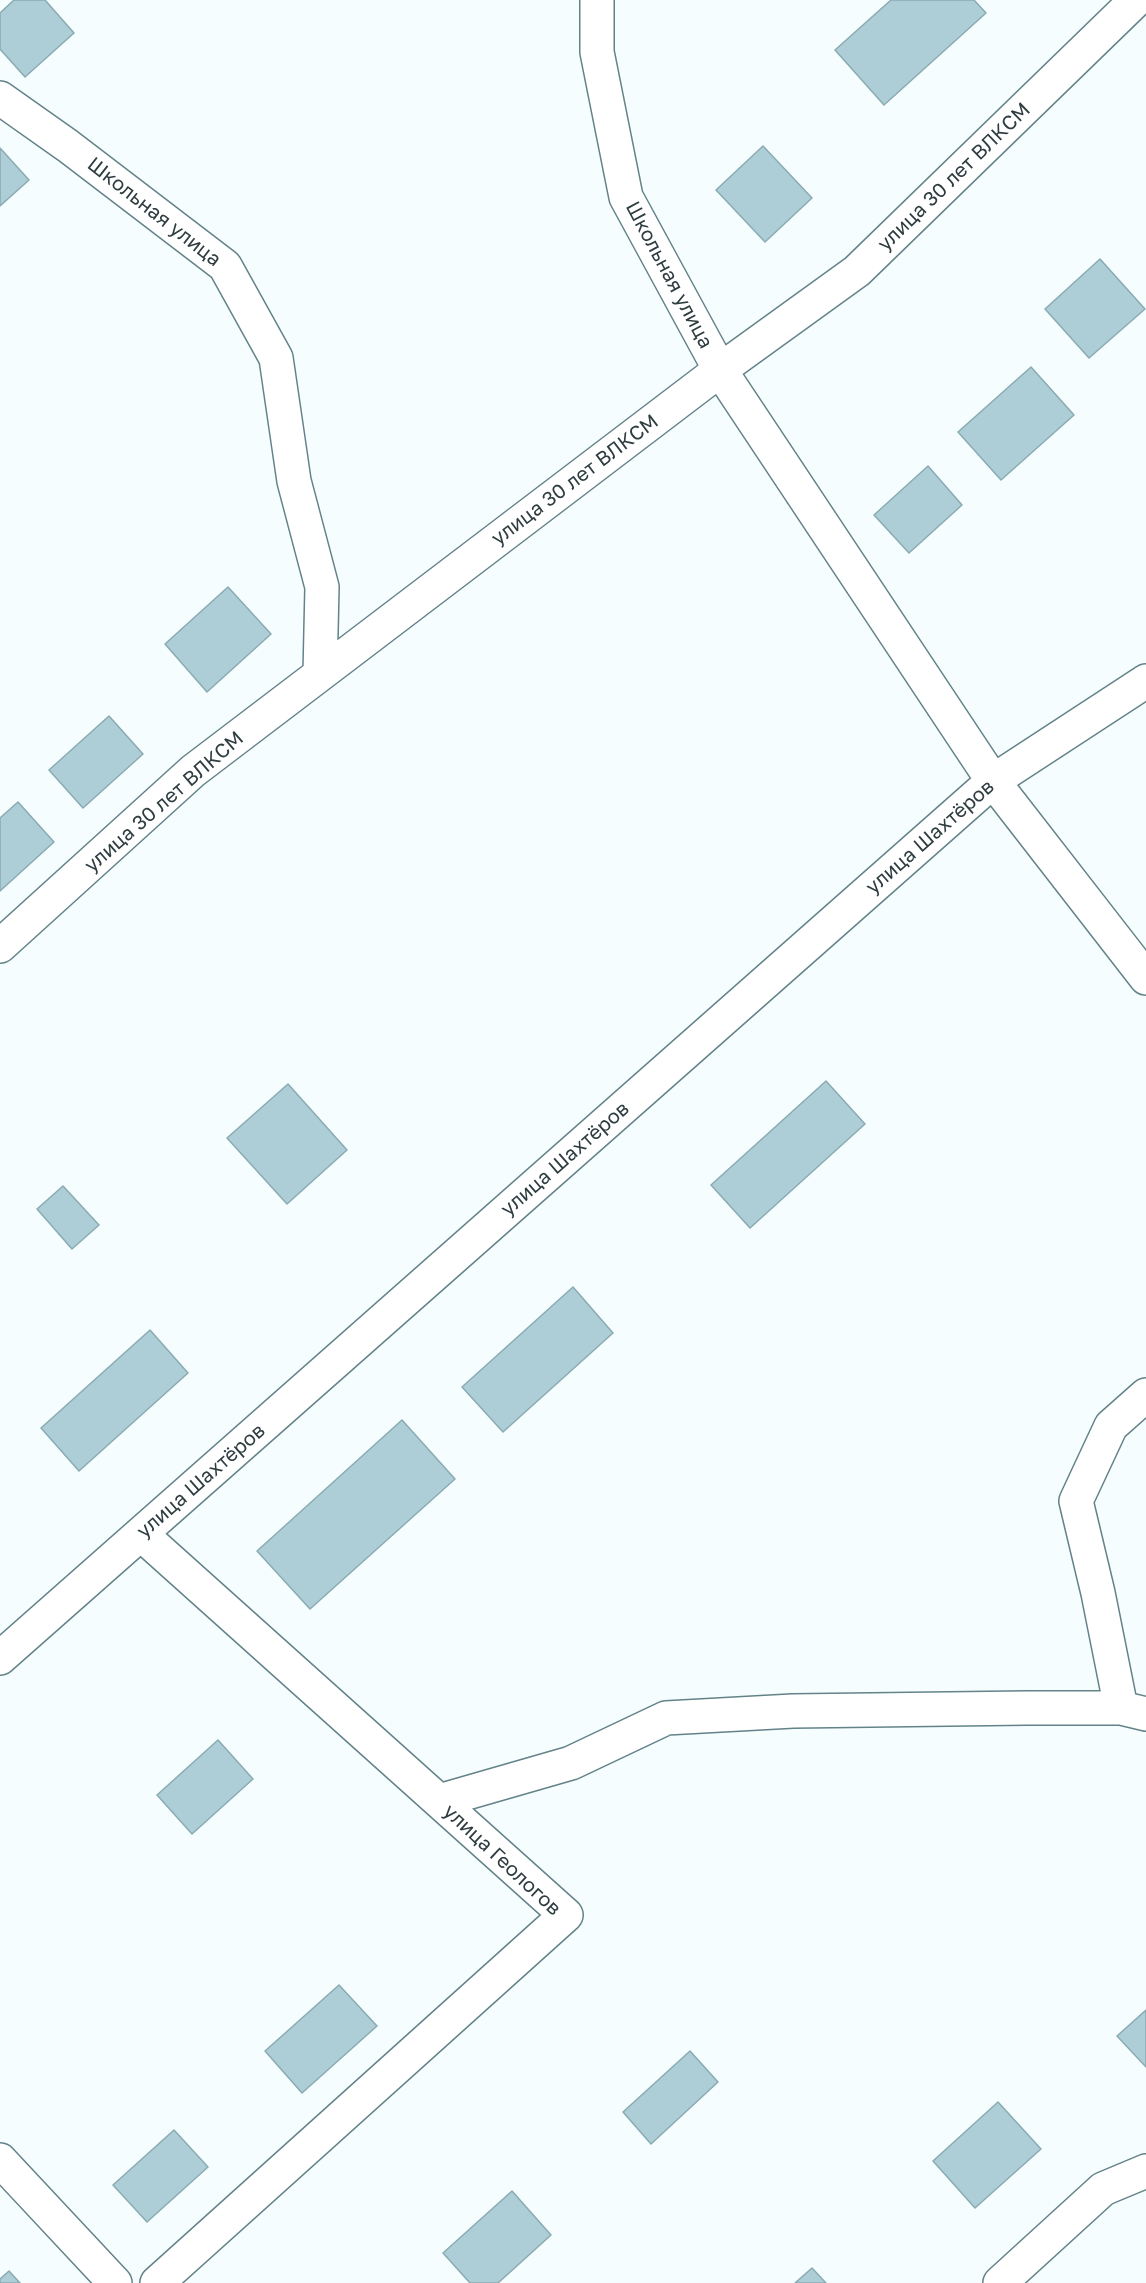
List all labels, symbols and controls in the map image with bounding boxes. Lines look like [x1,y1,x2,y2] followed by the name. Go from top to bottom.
[873,98,1035,256] street label: улица 30 лет ВЛКСМ
[82,152,226,272] street label: Школьная улица
[620,197,718,353] street label: Школьная улица
[487,409,663,551] street label: улица 30 лет ВЛКСМ
[80,726,248,878] street label: улица 30 лет ВЛКСМ
[861,775,999,899] street label: улица Шахтёров
[496,1097,634,1221] street label: улица Шахтёров
[132,1419,270,1543] street label: улица Шахтёров
[438,1799,566,1921] street label: улица Геологов

